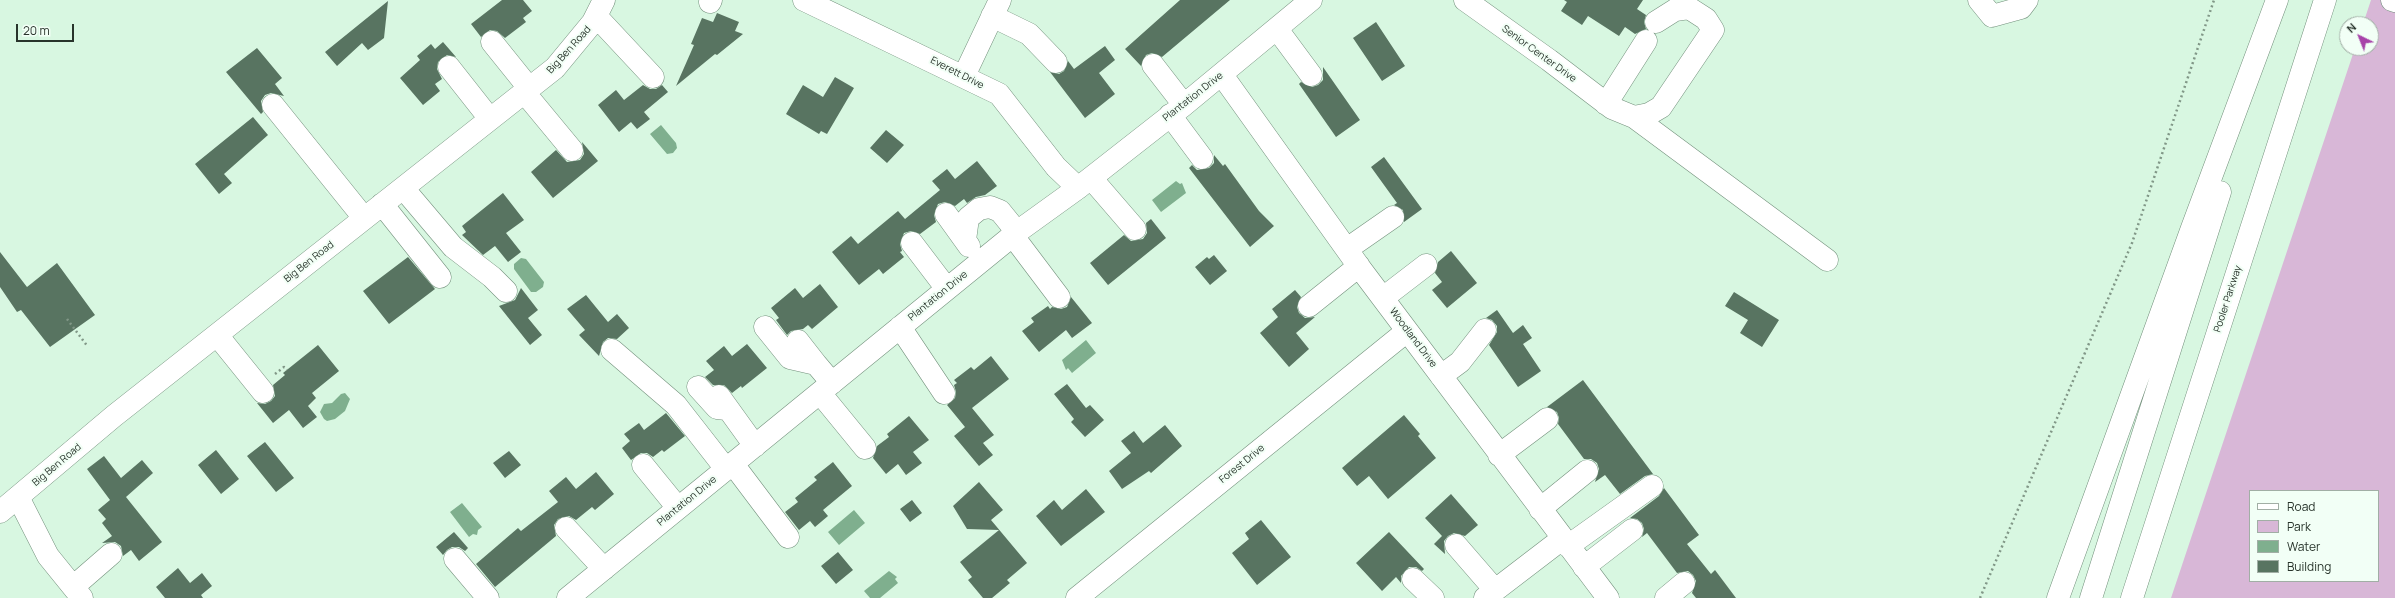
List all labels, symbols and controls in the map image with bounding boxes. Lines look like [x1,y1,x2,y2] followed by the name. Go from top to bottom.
[18,16,76,42] scale bar
[2339,16,2379,56] north arrow
[2343,19,2359,36] text: N
[23,22,50,39] text: 20 m
[1499,23,1579,85] street label: Senior Center Drive
[545,24,593,76] street label: Big Ben Road
[928,54,986,92] street label: Everett Drive
[1161,70,1225,124] street label: Plantation Drive
[282,239,336,285] street label: Big Ben Road
[2212,264,2244,334] street label: Pooler Parkway
[906,268,970,324] street label: Plantation Drive
[1387,306,1439,370] street label: Woodland Drive
[30,441,84,489] street label: Big Ben Road
[1217,442,1267,486] street label: Forest Drive
[655,473,719,529] street label: Plantation Drive
[2249,490,2379,582] legend
[2287,498,2315,515] text: Road
[2287,518,2311,535] text: Park
[2287,538,2320,555] text: Water
[2287,558,2331,575] text: Building

